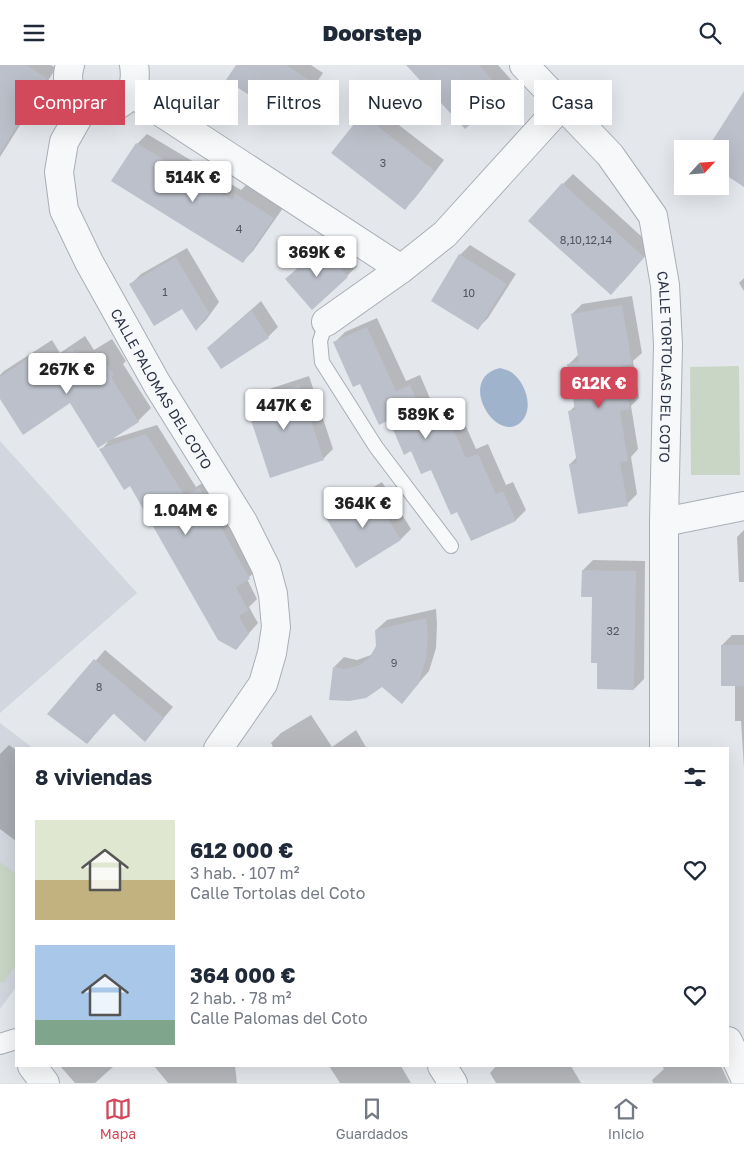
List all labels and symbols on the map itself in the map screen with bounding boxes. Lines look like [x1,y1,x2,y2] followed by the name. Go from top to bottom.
[674,140,729,195] north arrow
[380,156,386,169] house number: 3
[152,161,234,203] pin: 514K €
[236,222,243,235] house number: 4
[560,233,613,246] house number: 8,10,12,14
[276,235,358,278] pin: 369K €
[654,270,677,463] street label: CALLE TORTOLAS DEL COTO
[162,285,168,298] house number: 1
[463,286,475,299] house number: 10
[108,305,216,472] street label: CALLE PALOMAS DEL COTO
[26,353,108,395] pin: 267K €
[558,367,640,409] pin: 612K €
[243,389,325,431] pin: 447K €
[385,397,467,440] pin: 589K €
[322,487,404,529] pin: 364K €
[140,493,232,536] pin: 1.04M €
[607,624,619,637] house number: 32
[391,656,397,669] house number: 9
[96,680,103,693] house number: 8

